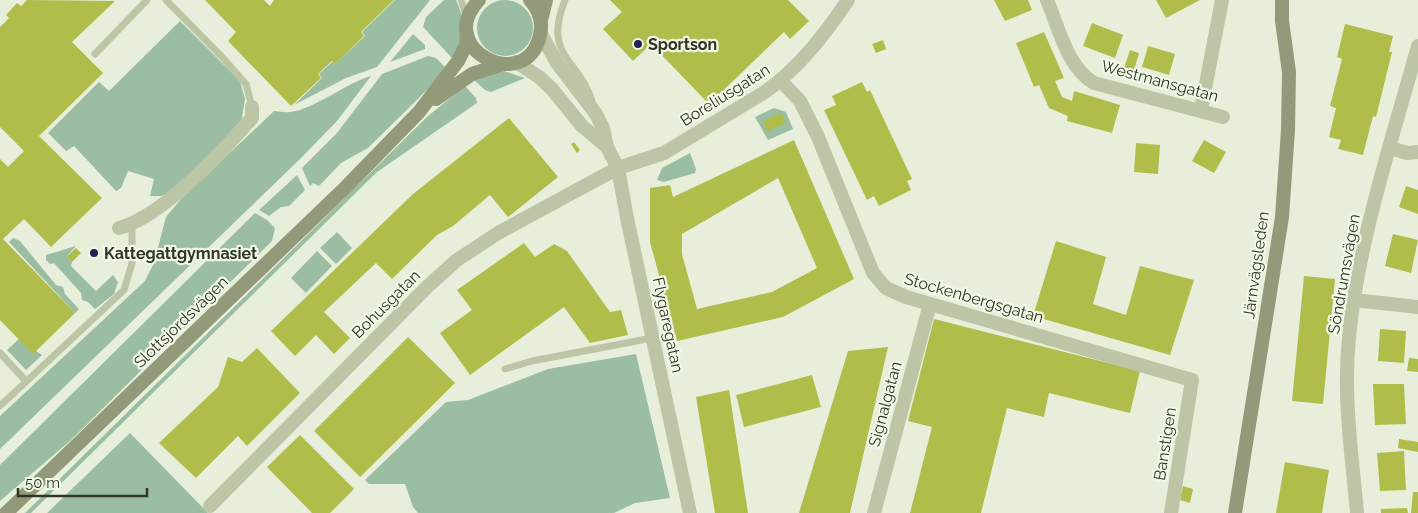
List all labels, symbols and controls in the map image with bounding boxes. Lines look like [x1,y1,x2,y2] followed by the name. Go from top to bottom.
[648,35,717,54] place label: Sportson
[632,38,644,50] marker: Sportson
[1099,56,1221,106] street label: Westmansgatan
[677,60,773,130] street label: Boreliusgatan
[1239,210,1273,320] street label: Järnvägsleden
[1324,213,1364,335] street label: Söndrumsvägen
[104,244,257,263] place label: Kattegattgymnasiet
[88,247,100,259] marker: Kattegattgymnasiet
[348,266,424,342] street label: Bohusgatan
[902,269,1046,327] street label: Stockenbergsgatan
[130,272,232,372] street label: Slottsjordsvägen
[649,275,687,375] street label: Flygaregatan
[865,359,905,449] street label: Signalgatan
[1150,406,1180,482] street label: Banstigen
[18,466,146,498] scale bar
[25,474,60,492] text: 50 m

